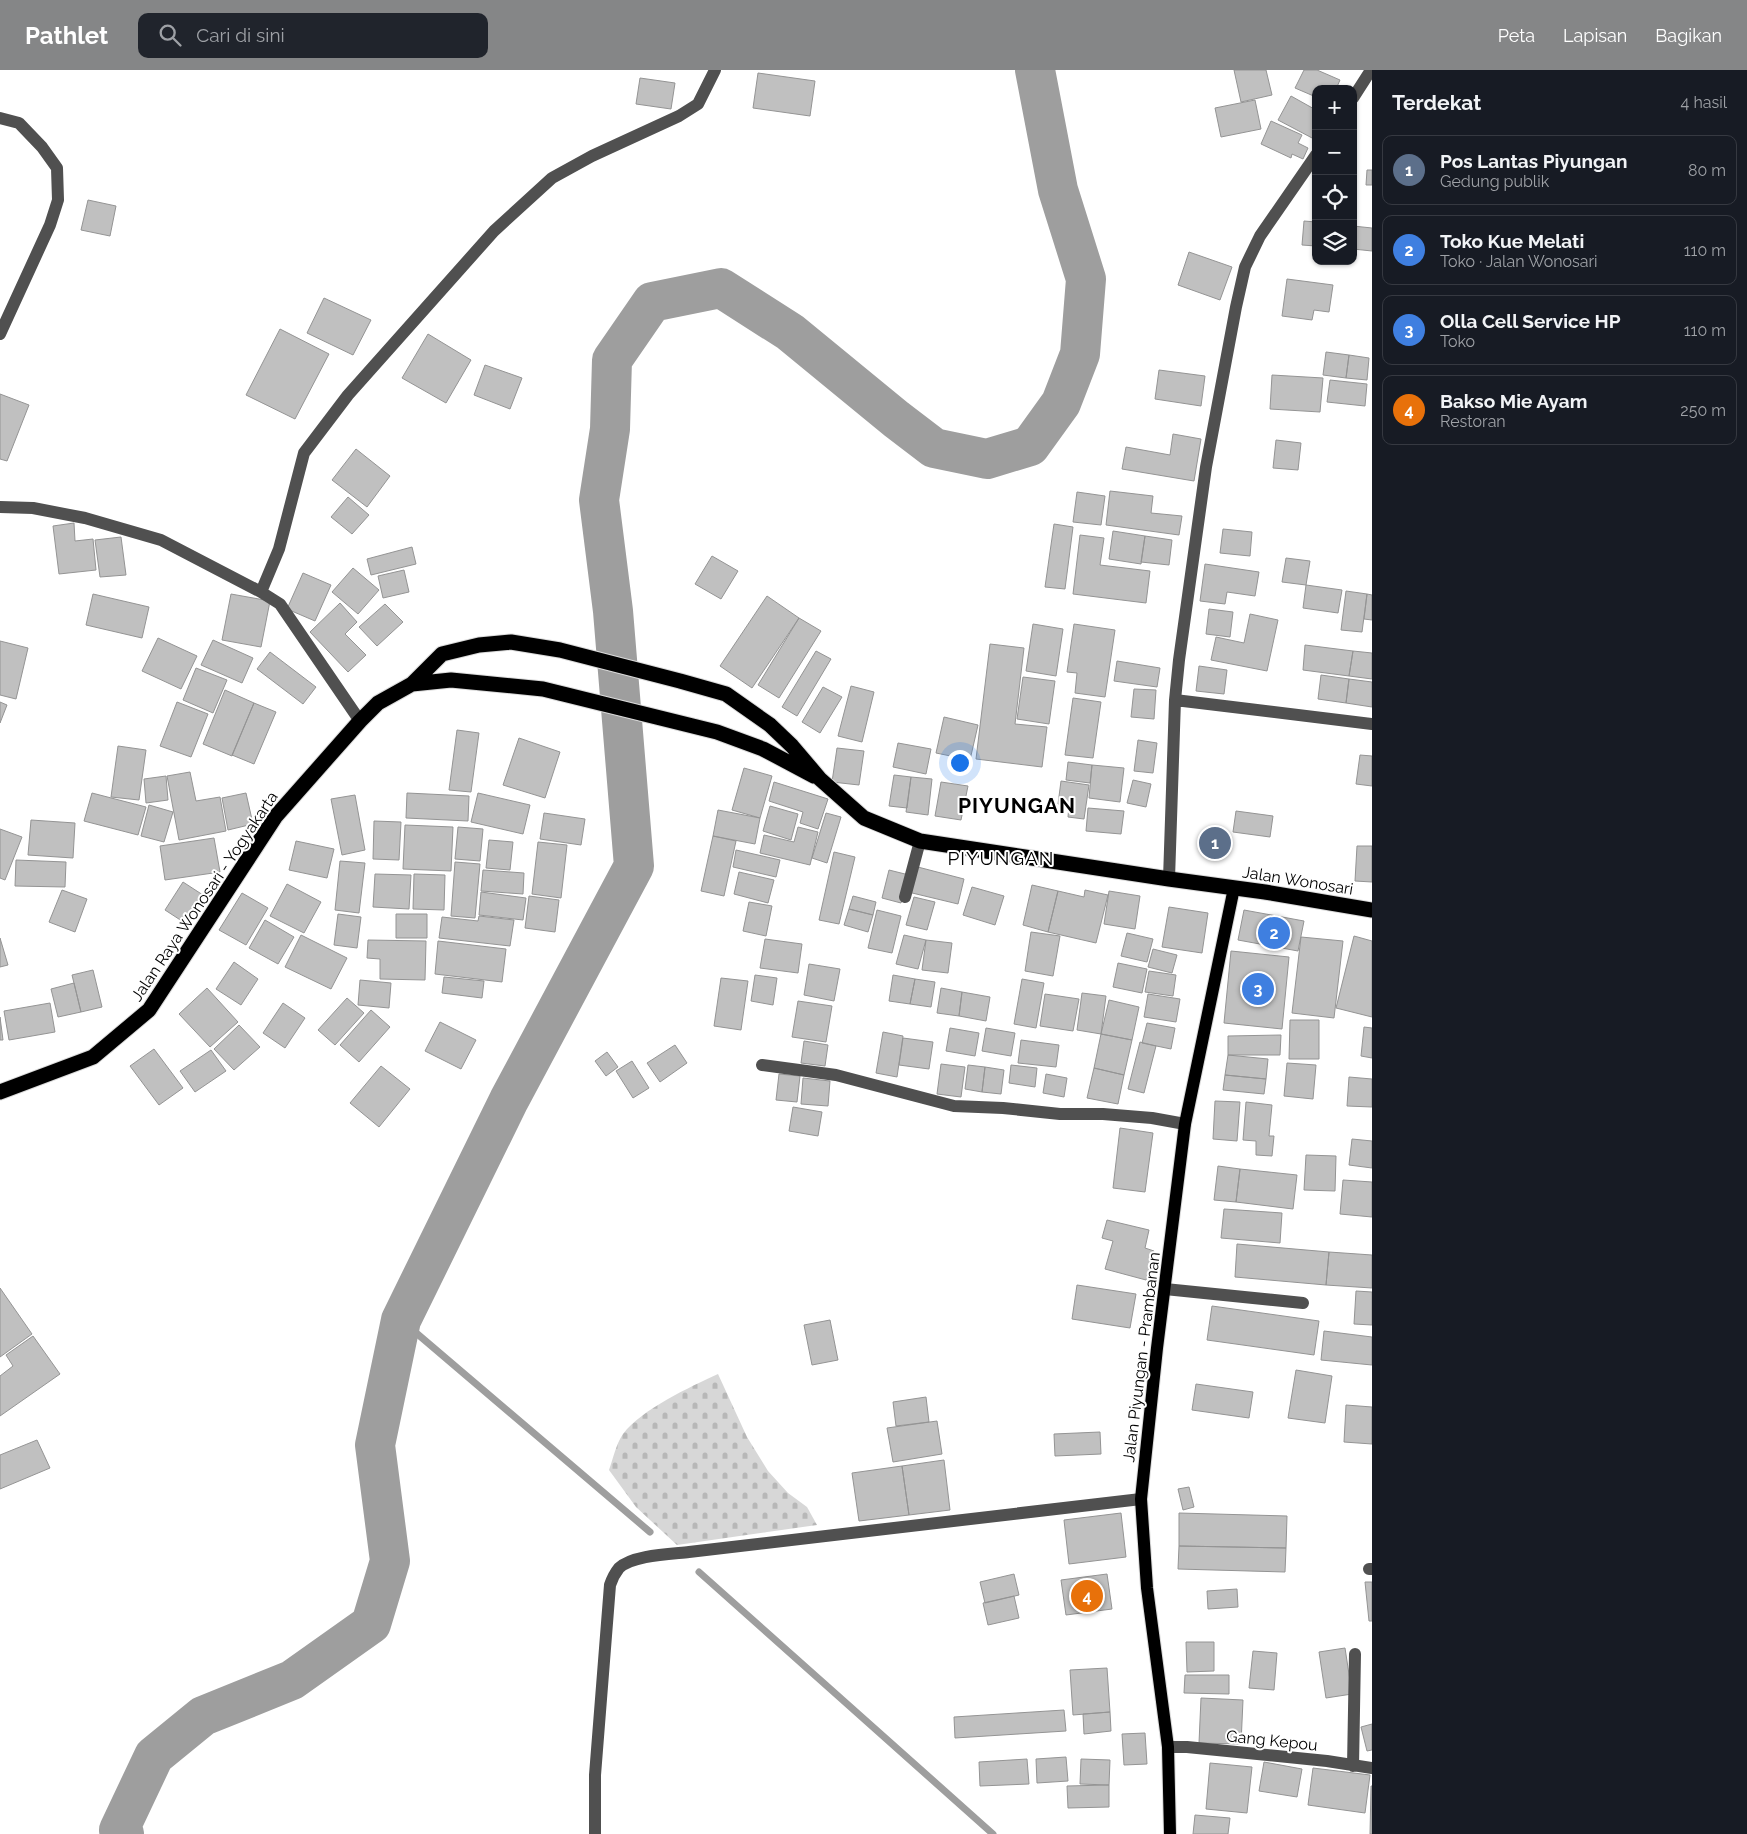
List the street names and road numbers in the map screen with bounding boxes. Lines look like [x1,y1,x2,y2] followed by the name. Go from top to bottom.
[127,788,282,1005] street label: Jalan Raya Wonosari - Yogyakarta
[1241,862,1355,899] street label: Jalan Wonosari
[1119,1251,1164,1463] street label: Jalan Piyungan - Prambanan
[1225,1726,1318,1755] street label: Gang Kepou

